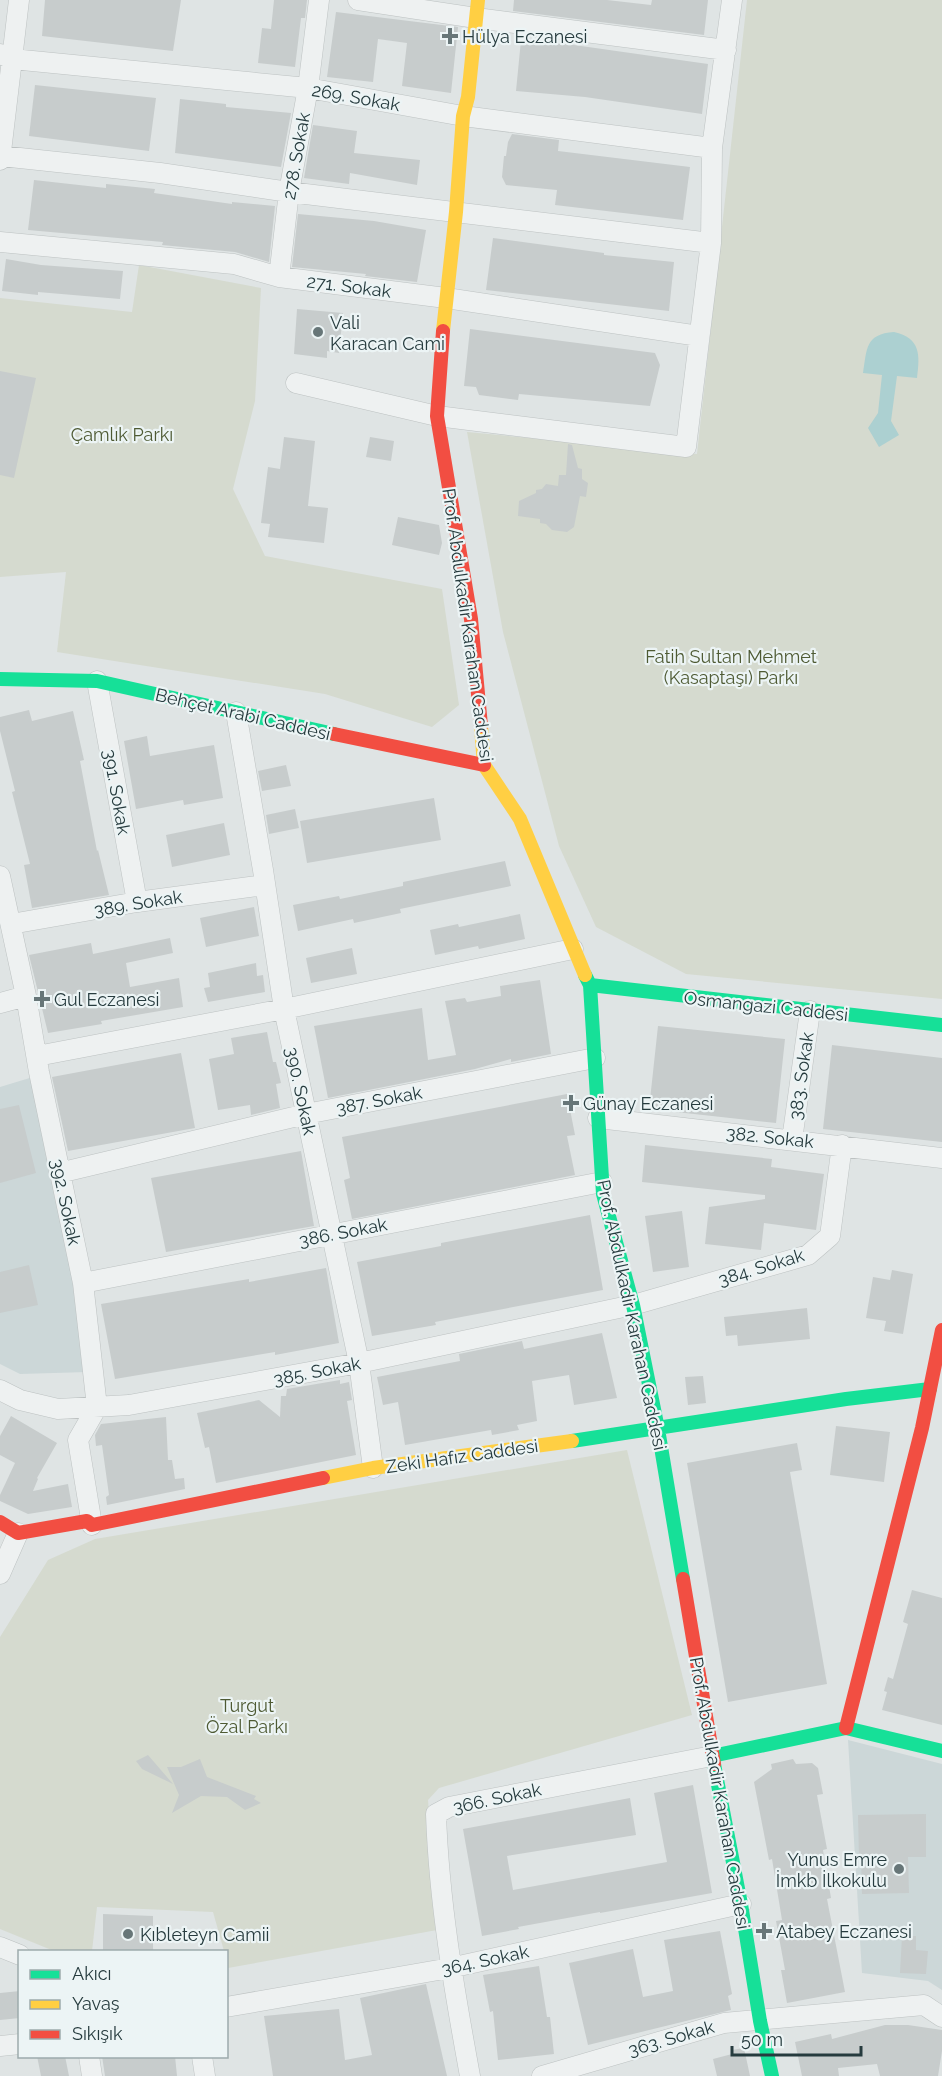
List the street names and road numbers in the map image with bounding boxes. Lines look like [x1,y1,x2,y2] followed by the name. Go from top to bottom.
[310,79,402,115] street label: 269. Sokak
[278,110,314,201] street label: 278. Sokak
[305,270,393,302] street label: 271. Sokak
[438,487,498,763] street label: Prof. Abdulkadir Karahan Caddesi
[153,684,333,744] street label: Behçet Arabi Caddesi
[99,748,135,837] street label: 391. Sokak
[92,886,184,920] street label: 389. Sokak
[683,987,849,1025] street label: Osmangazi Caddesi
[784,1030,818,1121] street label: 383. Sokak
[281,1045,321,1137] street label: 390. Sokak
[334,1081,424,1119] street label: 387. Sokak
[725,1122,815,1152] street label: 382. Sokak
[47,1157,86,1248] street label: 392. Sokak
[593,1178,671,1452] street label: Prof. Abdulkadir Karahan Caddesi
[297,1213,389,1251] street label: 386. Sokak
[716,1244,807,1290] street label: 384. Sokak
[272,1352,363,1390] street label: 385. Sokak
[384,1435,540,1477] street label: Zeki Hafız Caddesi
[686,1655,754,1931] street label: Prof. Abdulkadir Karahan Caddesi
[451,1778,544,1818] street label: 366. Sokak
[439,1940,531,1979] street label: 364. Sokak
[626,2016,717,2060] street label: 363. Sokak

